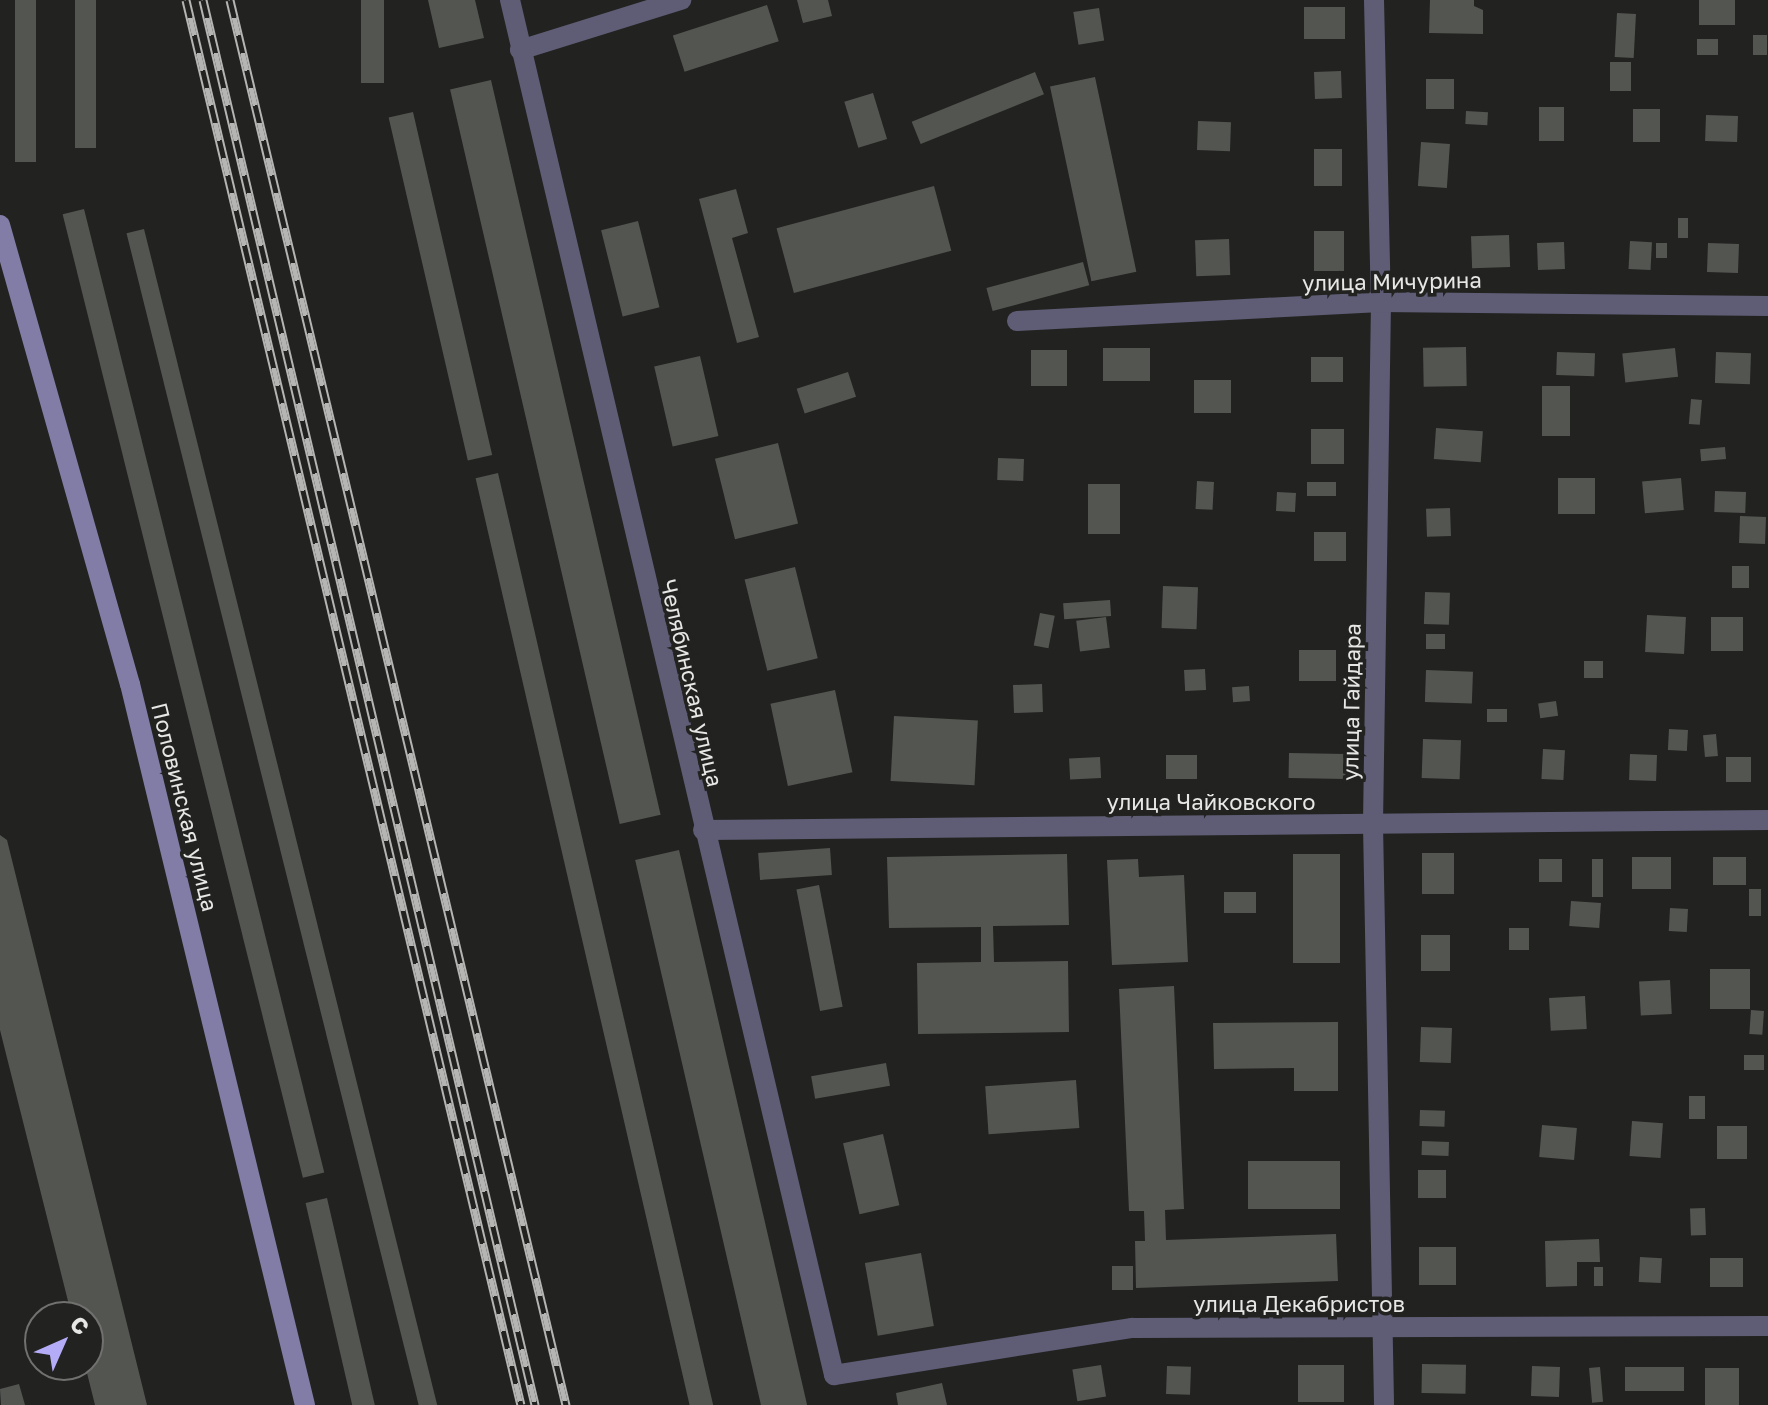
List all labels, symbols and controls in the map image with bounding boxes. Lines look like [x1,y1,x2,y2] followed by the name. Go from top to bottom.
[1302,266,1482,296] street label: улица Мичурина
[655,577,729,789] street label: Челябинская улица
[1336,623,1366,781] street label: улица Гайдара
[146,700,224,914] street label: Половинская улица
[1107,789,1315,815] street label: улица Чайковского
[1193,1291,1405,1317] street label: улица Декабристов
[24,1301,104,1381] north arrow
[65,1310,95,1340] text: С

